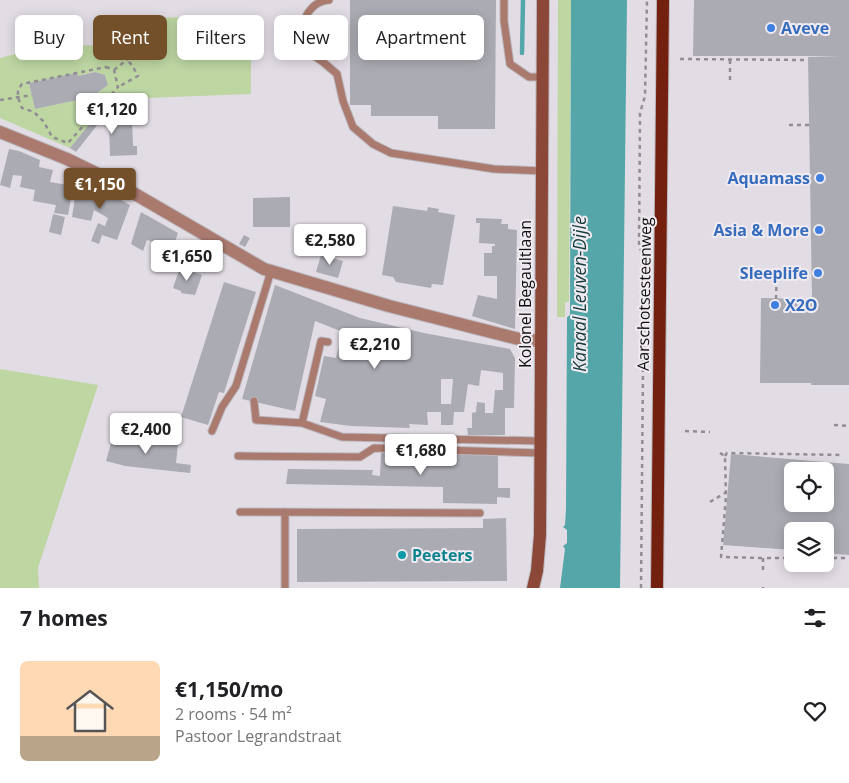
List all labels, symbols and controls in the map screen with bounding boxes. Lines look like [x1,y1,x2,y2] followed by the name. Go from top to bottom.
[15,15,83,60] chip: Buy
[93,15,167,60] chip: Rent
[177,15,264,60] chip: Filters
[274,15,348,60] chip: New
[358,15,484,60] chip: Apartment
[781,17,829,39] place label: Aveve
[765,22,777,34] marker: Aveve
[71,92,153,135] pin: €1,120
[87,98,137,120] text: €1,120
[727,167,810,189] place label: Aquamass
[59,168,141,210] pin: €1,150
[814,172,826,184] marker: Aquamass
[75,173,125,195] text: €1,150
[567,216,591,372] water label: Kanaal Leuven-Dijle
[632,217,656,371] street label: Aarschotsesteenweg
[713,219,809,241] place label: Asia & More
[514,220,536,368] street label: Kolonel Begaultlaan
[289,224,371,266] pin: €2,580
[813,224,825,236] marker: Asia & More
[305,229,355,251] text: €2,580
[146,240,228,282] pin: €1,650
[162,245,212,267] text: €1,650
[740,262,808,284] place label: Sleeplife
[812,267,824,279] marker: Sleeplife
[785,294,818,316] place label: X2O
[769,299,781,311] marker: X2O
[334,328,416,370] pin: €2,210
[350,333,400,355] text: €2,210
[105,412,187,455] pin: €2,400
[121,418,171,440] text: €2,400
[380,434,462,476] pin: €1,680
[396,439,446,461] text: €1,680
[784,462,834,572] map controls
[784,462,834,512] button: locate
[784,522,834,572] button: layers
[412,544,473,566] place label: Peeters
[396,549,408,561] marker: Peeters
[20,604,108,632] text: 7 homes
[801,604,829,632] icon: filters
[175,675,283,703] text: €1,150/mo
[60,681,120,741] icon: home
[801,697,829,725] icon: heart
[175,703,292,725] text: 2 rooms · 54 m²
[175,725,341,747] text: Pastoor Legrandstraat

